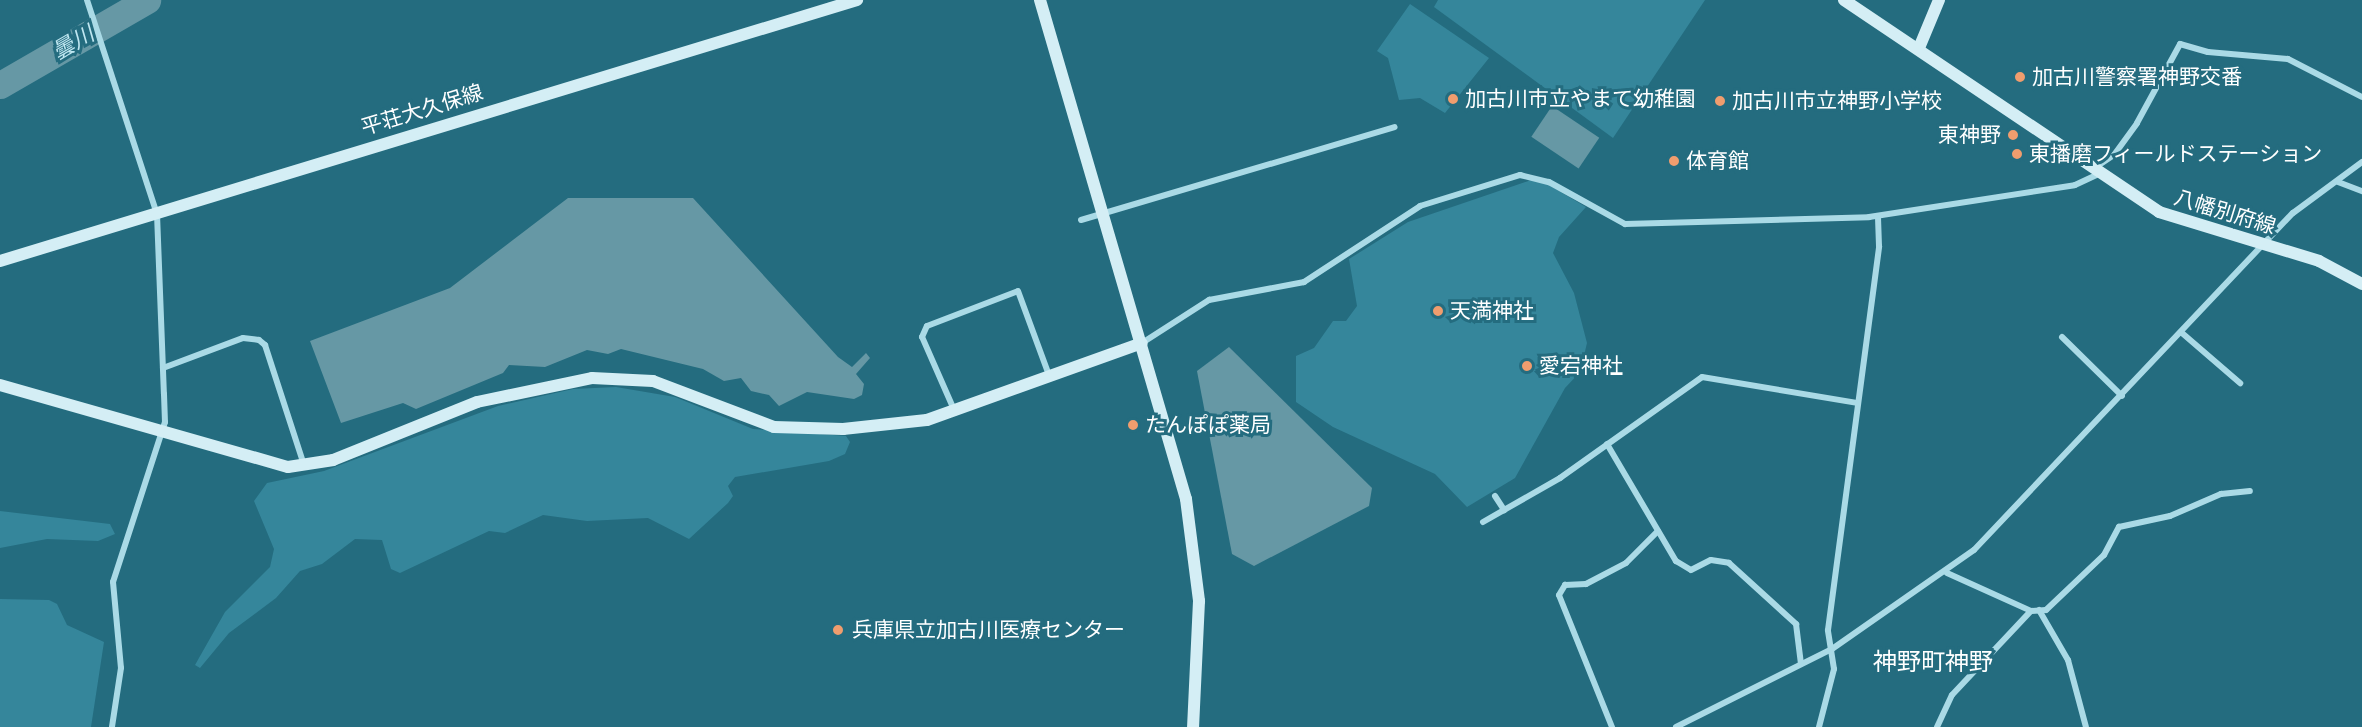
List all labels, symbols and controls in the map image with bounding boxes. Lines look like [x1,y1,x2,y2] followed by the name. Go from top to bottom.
[47,21,99,65] water label: 曇川
[2032,64,2242,90] place label: 加古川警察署神野交番
[2013,70,2027,84] marker: 加古川警察署神野交番
[358,80,486,140] street label: 平荘大久保線
[1465,86,1696,112] place label: 加古川市立やまて幼稚園
[1732,88,1942,114] place label: 加古川市立神野小学校
[1446,92,1460,106] marker: 加古川市立やまて幼稚園
[1713,94,1727,108] marker: 加古川市立神野小学校
[1938,122,2001,148] place label: 東神野
[2006,128,2020,142] marker: 東神野
[2029,141,2323,167] place label: 東播磨フィールドステーション
[2010,147,2024,161] marker: 東播磨フィールドステーション
[1686,148,1749,174] place label: 体育館
[1667,154,1681,168] marker: 体育館
[2171,185,2279,239] street label: 八幡別府線
[1450,298,1534,324] place label: 天満神社
[1431,304,1445,318] marker: 天満神社
[1539,353,1623,379] place label: 愛宕神社
[1520,359,1534,373] marker: 愛宕神社
[1145,412,1271,438] place label: たんぽぽ薬局
[1126,418,1140,432] marker: たんぽぽ薬局
[852,617,1125,643] place label: 兵庫県立加古川医療センター
[829,621,847,639] marker: 兵庫県立加古川医療センター
[1873,648,1993,676] district label: 神野町神野

